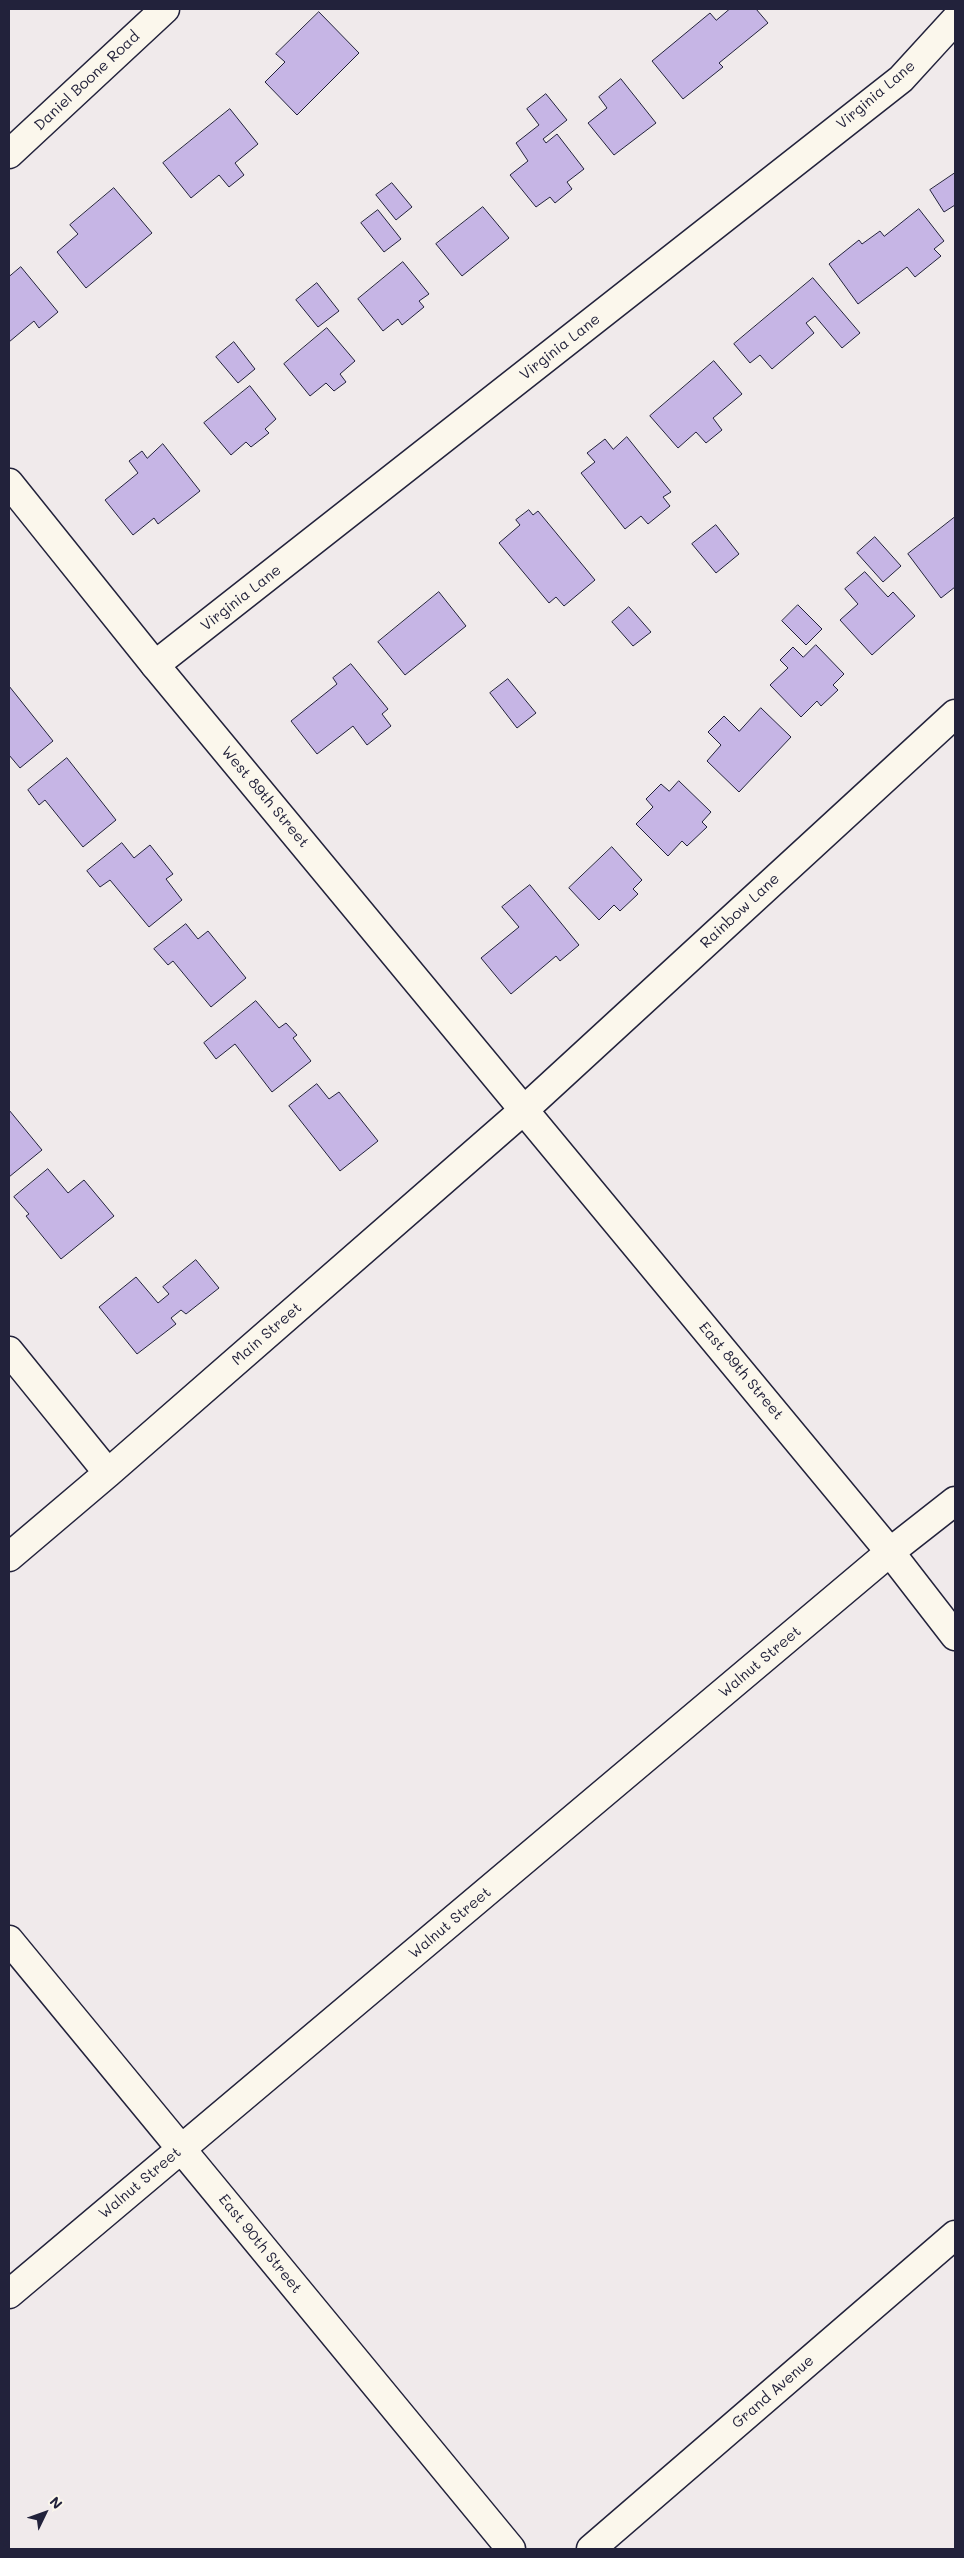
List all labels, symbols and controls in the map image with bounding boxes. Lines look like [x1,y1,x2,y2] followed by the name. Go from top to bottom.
[31,28,143,134] street label: Daniel Boone Road
[833,57,919,133] street label: Virginia Lane
[516,310,604,384] street label: Virginia Lane
[197,561,285,635] street label: Virginia Lane
[217,743,313,851] street label: West 89th Street
[697,870,783,952] street label: Rainbow Lane
[228,1299,306,1369] street label: Main Street
[695,1318,787,1424] street label: East 89th Street
[715,1622,805,1702] street label: Walnut Street
[405,1883,495,1963] street label: Walnut Street
[95,2143,185,2223] street label: Walnut Street
[215,2191,305,2297] street label: East 90th Street
[728,2352,818,2432] street label: Grand Avenue
[20,2488,70,2538] north arrow
[46,2492,67,2513] text: N

